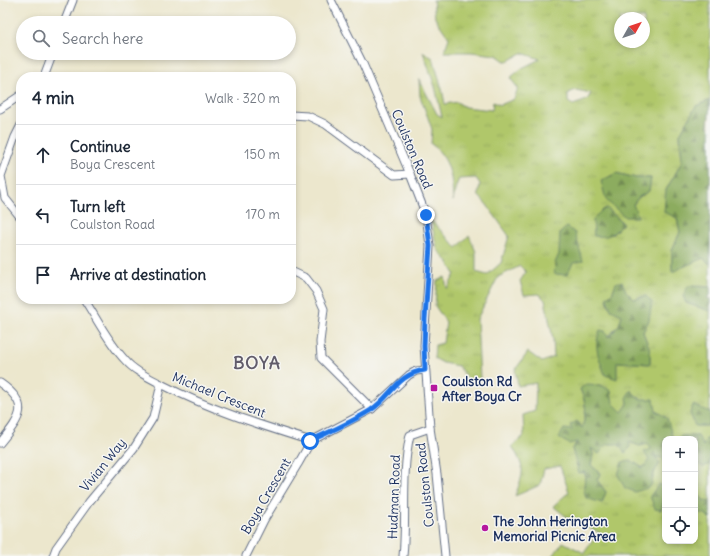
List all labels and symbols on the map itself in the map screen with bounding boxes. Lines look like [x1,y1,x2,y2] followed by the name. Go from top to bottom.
[614,12,650,48] north arrow
[388,107,437,192] street label: Coulston Road
[417,206,435,224] route end
[233,352,281,374] district label: BOYA
[170,369,269,422] street label: Michael Crescent
[442,373,522,405] place label: Coulston Rd After Boya Cr
[429,383,439,393] marker: Coulston Rd After Boya Cr
[301,432,319,450] route start
[76,435,130,495] street label: Vivian Way
[412,442,438,528] street label: Coulston Road
[237,454,295,537] street label: Boya Crescent
[384,454,404,539] street label: Hudman Road
[493,513,617,545] place label: The John Herington Memorial Picnic Area
[480,523,490,533] marker: The John Herington Memorial Picnic Area

